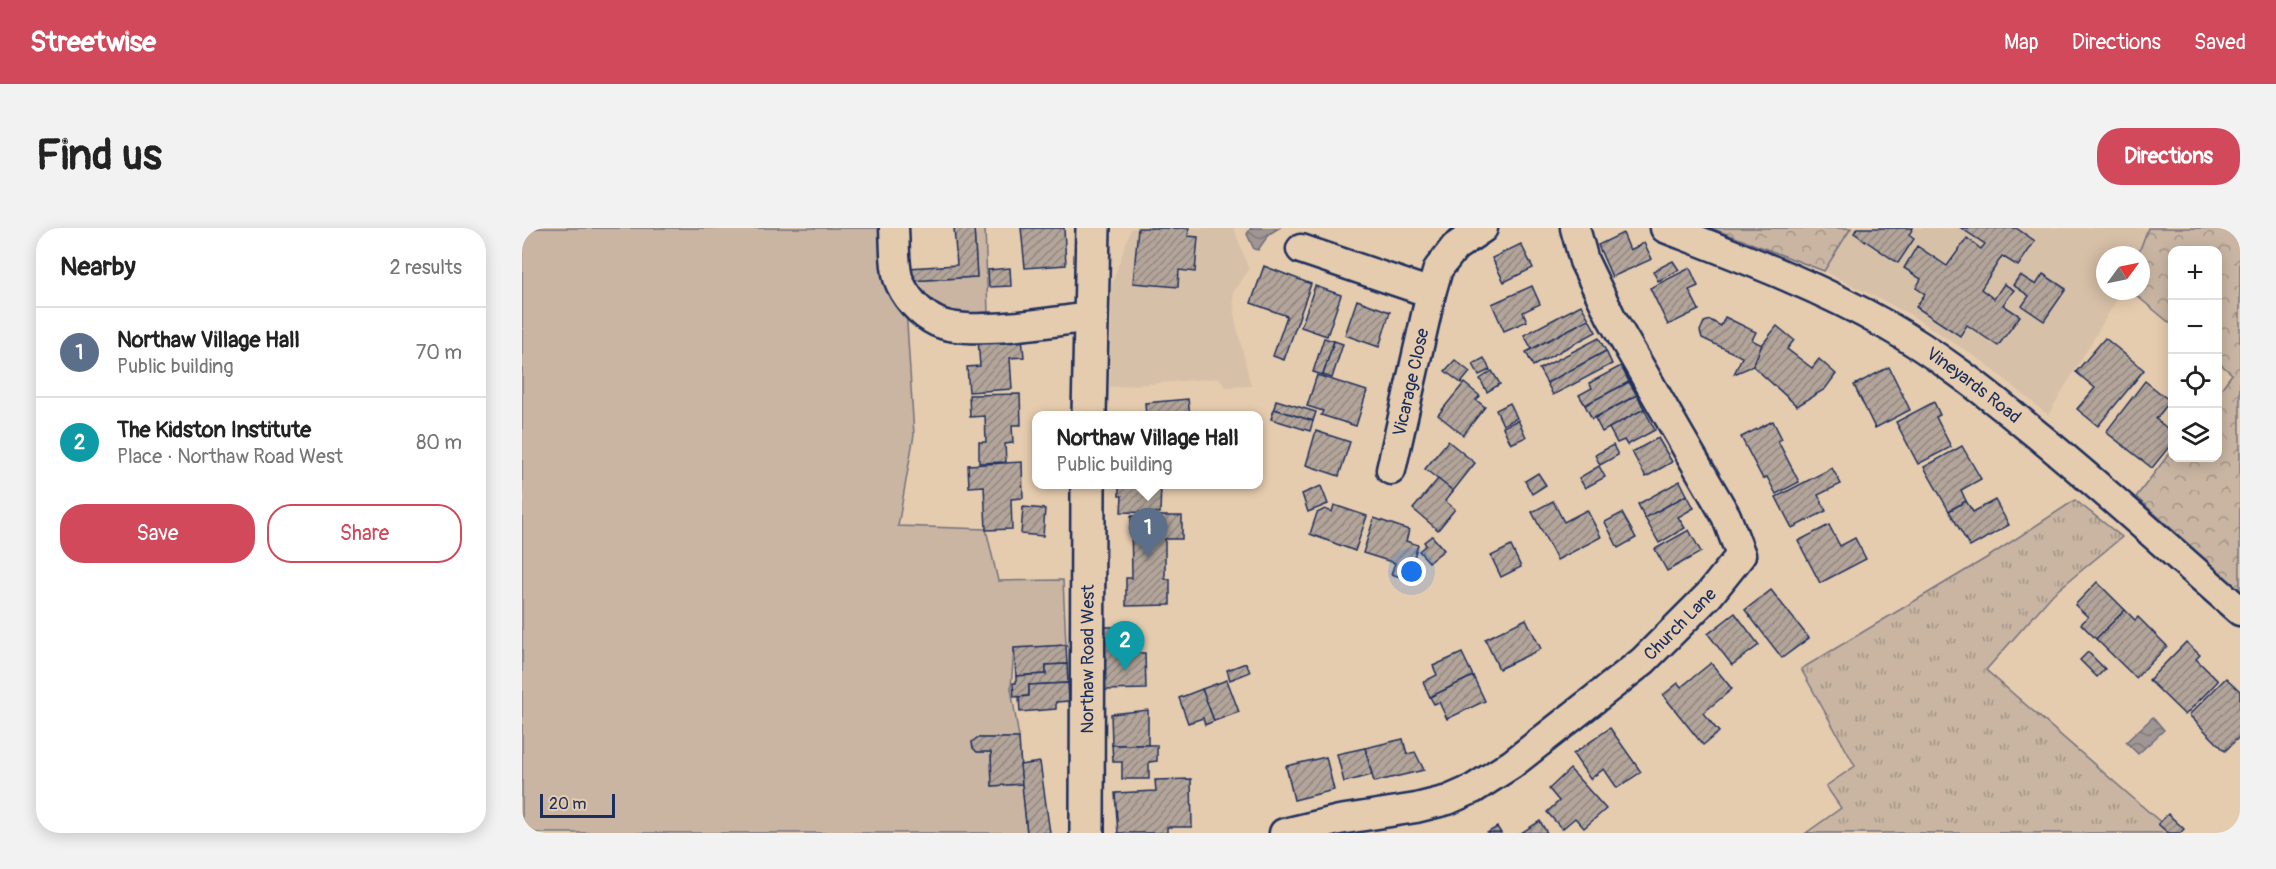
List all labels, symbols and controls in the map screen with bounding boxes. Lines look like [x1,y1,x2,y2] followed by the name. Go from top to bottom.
[30,25,156,60] text: Streetwise
[2004,29,2039,56] text: Map
[2072,29,2161,56] text: Directions
[2194,29,2246,56] text: Saved
[2097,128,2240,185] button: Directions
[36,130,162,182] text: Find us
[2096,246,2150,300] north arrow
[2168,246,2222,462] map controls
[2168,246,2222,300] button: +
[60,251,136,283] text: Nearby
[390,255,462,280] text: 2 results
[2168,300,2222,354] button: −
[117,326,300,354] text: Northaw Village Hall
[1388,326,1435,439] street label: Vicarage Close
[76,340,83,365] text: 1
[416,340,462,365] text: 70 m
[1922,342,2025,429] street label: Vineyards Road
[117,354,233,379] text: Public building
[2168,354,2222,408] button: locate
[2168,408,2222,462] button: layers
[1032,411,1263,489] popup
[117,416,311,444] text: The Kidston Institute
[1056,424,1239,452] text: Northaw Village Hall
[74,430,85,455] text: 2
[416,430,462,455] text: 80 m
[117,444,343,469] text: Place · Northaw Road West
[1056,452,1173,477] text: Public building
[60,504,255,563] button: Save
[267,504,462,563] button: Share
[1128,508,1168,558] pin: 1
[1397,557,1426,586] your location
[1076,584,1100,734] street label: Northaw Road West
[1639,584,1722,666] street label: Church Lane
[1106,622,1144,671] pin: 2
[540,791,615,818] scale bar
[549,794,587,814] text: 20 m

